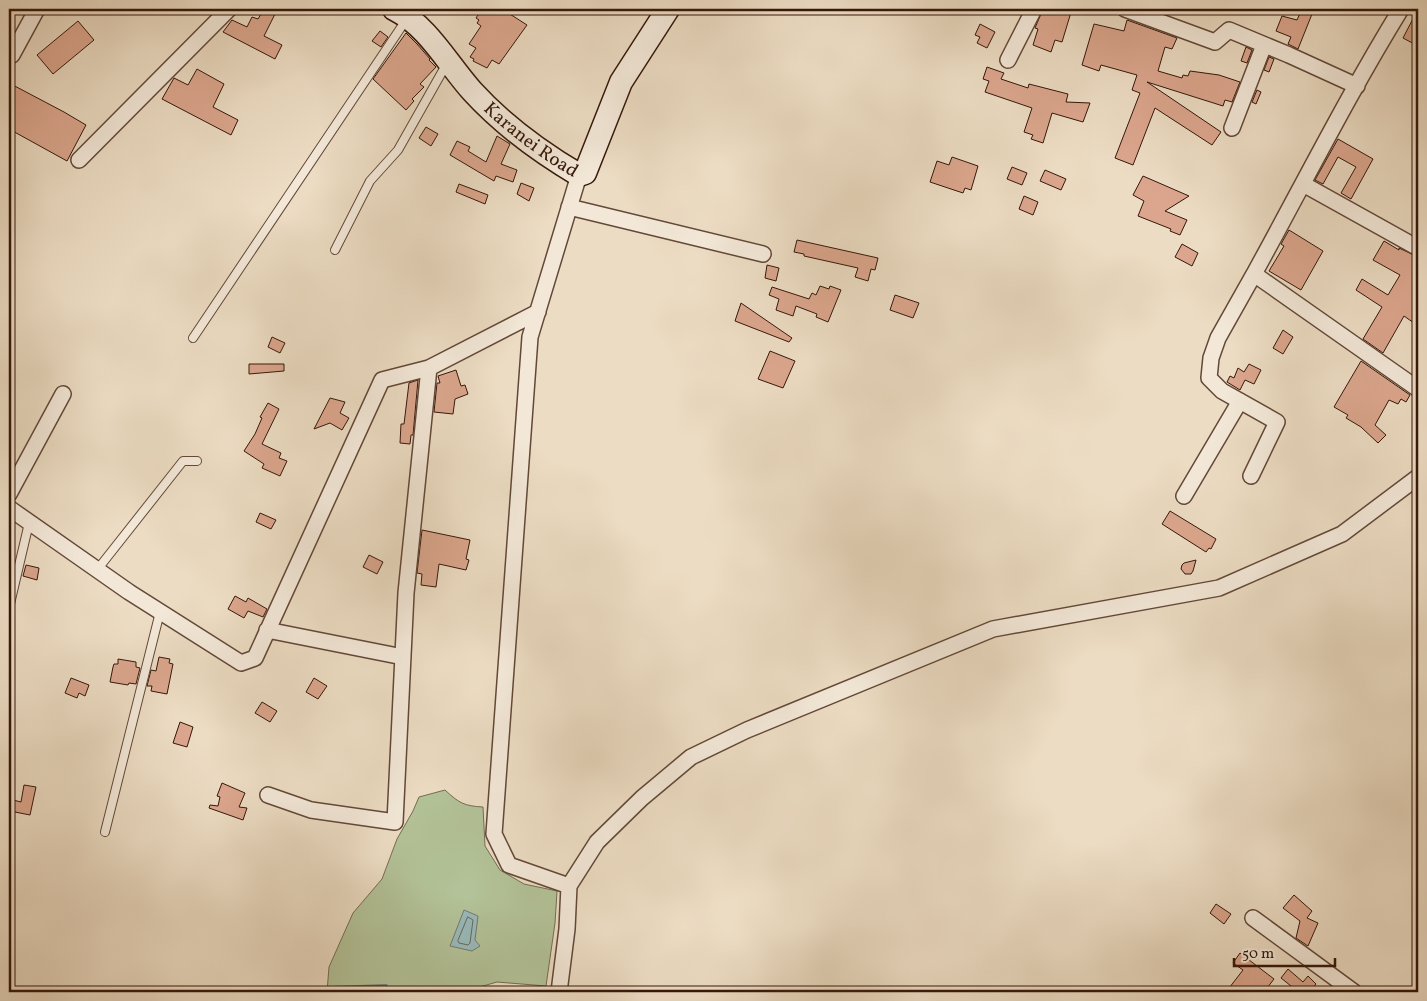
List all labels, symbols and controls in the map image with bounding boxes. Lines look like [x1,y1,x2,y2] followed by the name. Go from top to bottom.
[477,96,583,184] street label: Karanei Road
[1234,936,1336,968] scale bar
[1242,944,1274,965] text: 50 m

